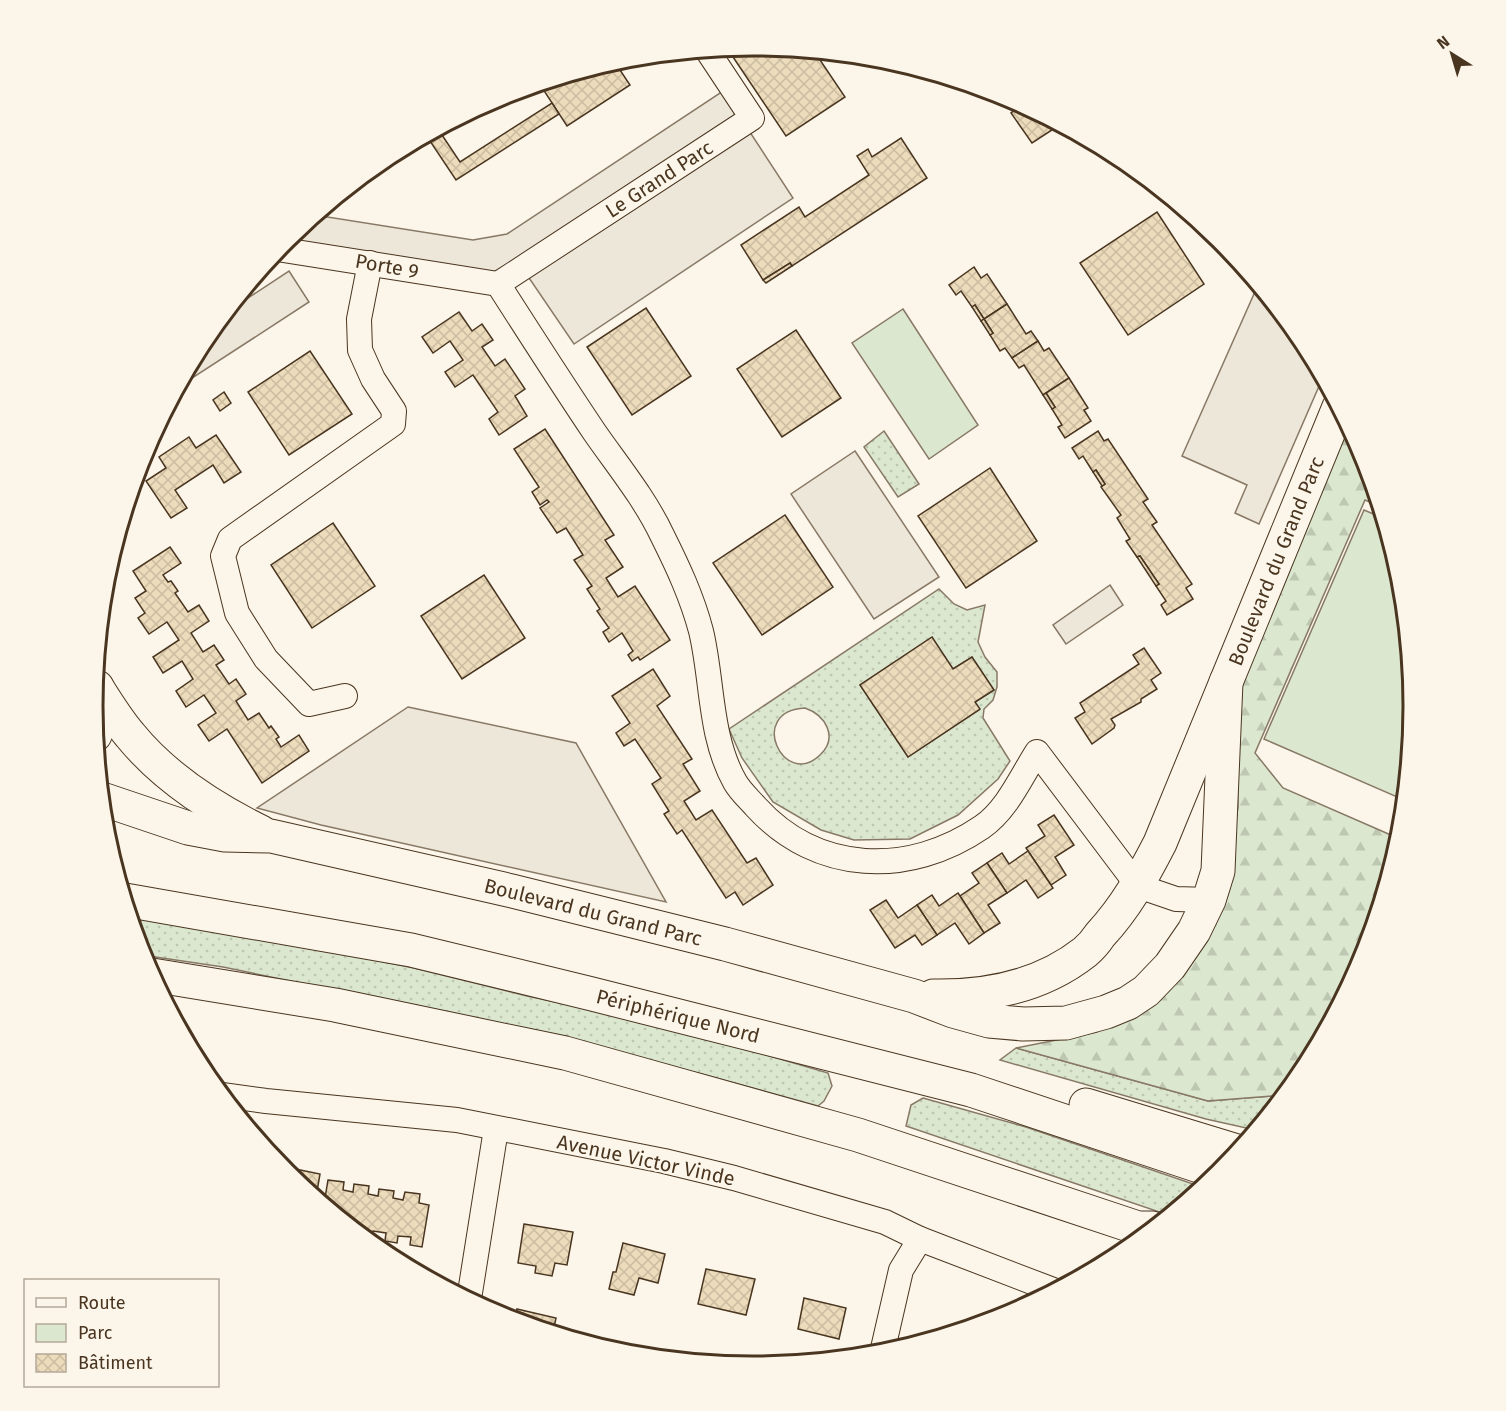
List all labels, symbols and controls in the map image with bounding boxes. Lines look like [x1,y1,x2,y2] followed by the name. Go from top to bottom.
[1422,24,1482,84] north arrow
[1433,32,1453,53] text: N
[601,135,717,223] street label: Le Grand Parc
[353,249,421,283] street label: Porte 9
[1223,453,1329,669] street label: Boulevard du Grand Parc
[482,873,704,951] street label: Boulevard du Grand Parc
[594,984,762,1048] street label: Périphérique Nord
[555,1129,737,1191] street label: Avenue Victor Vinde
[24,1279,219,1387] legend
[78,1292,126,1314] text: Route
[78,1322,113,1344] text: Parc
[78,1352,153,1374] text: Bâtiment

